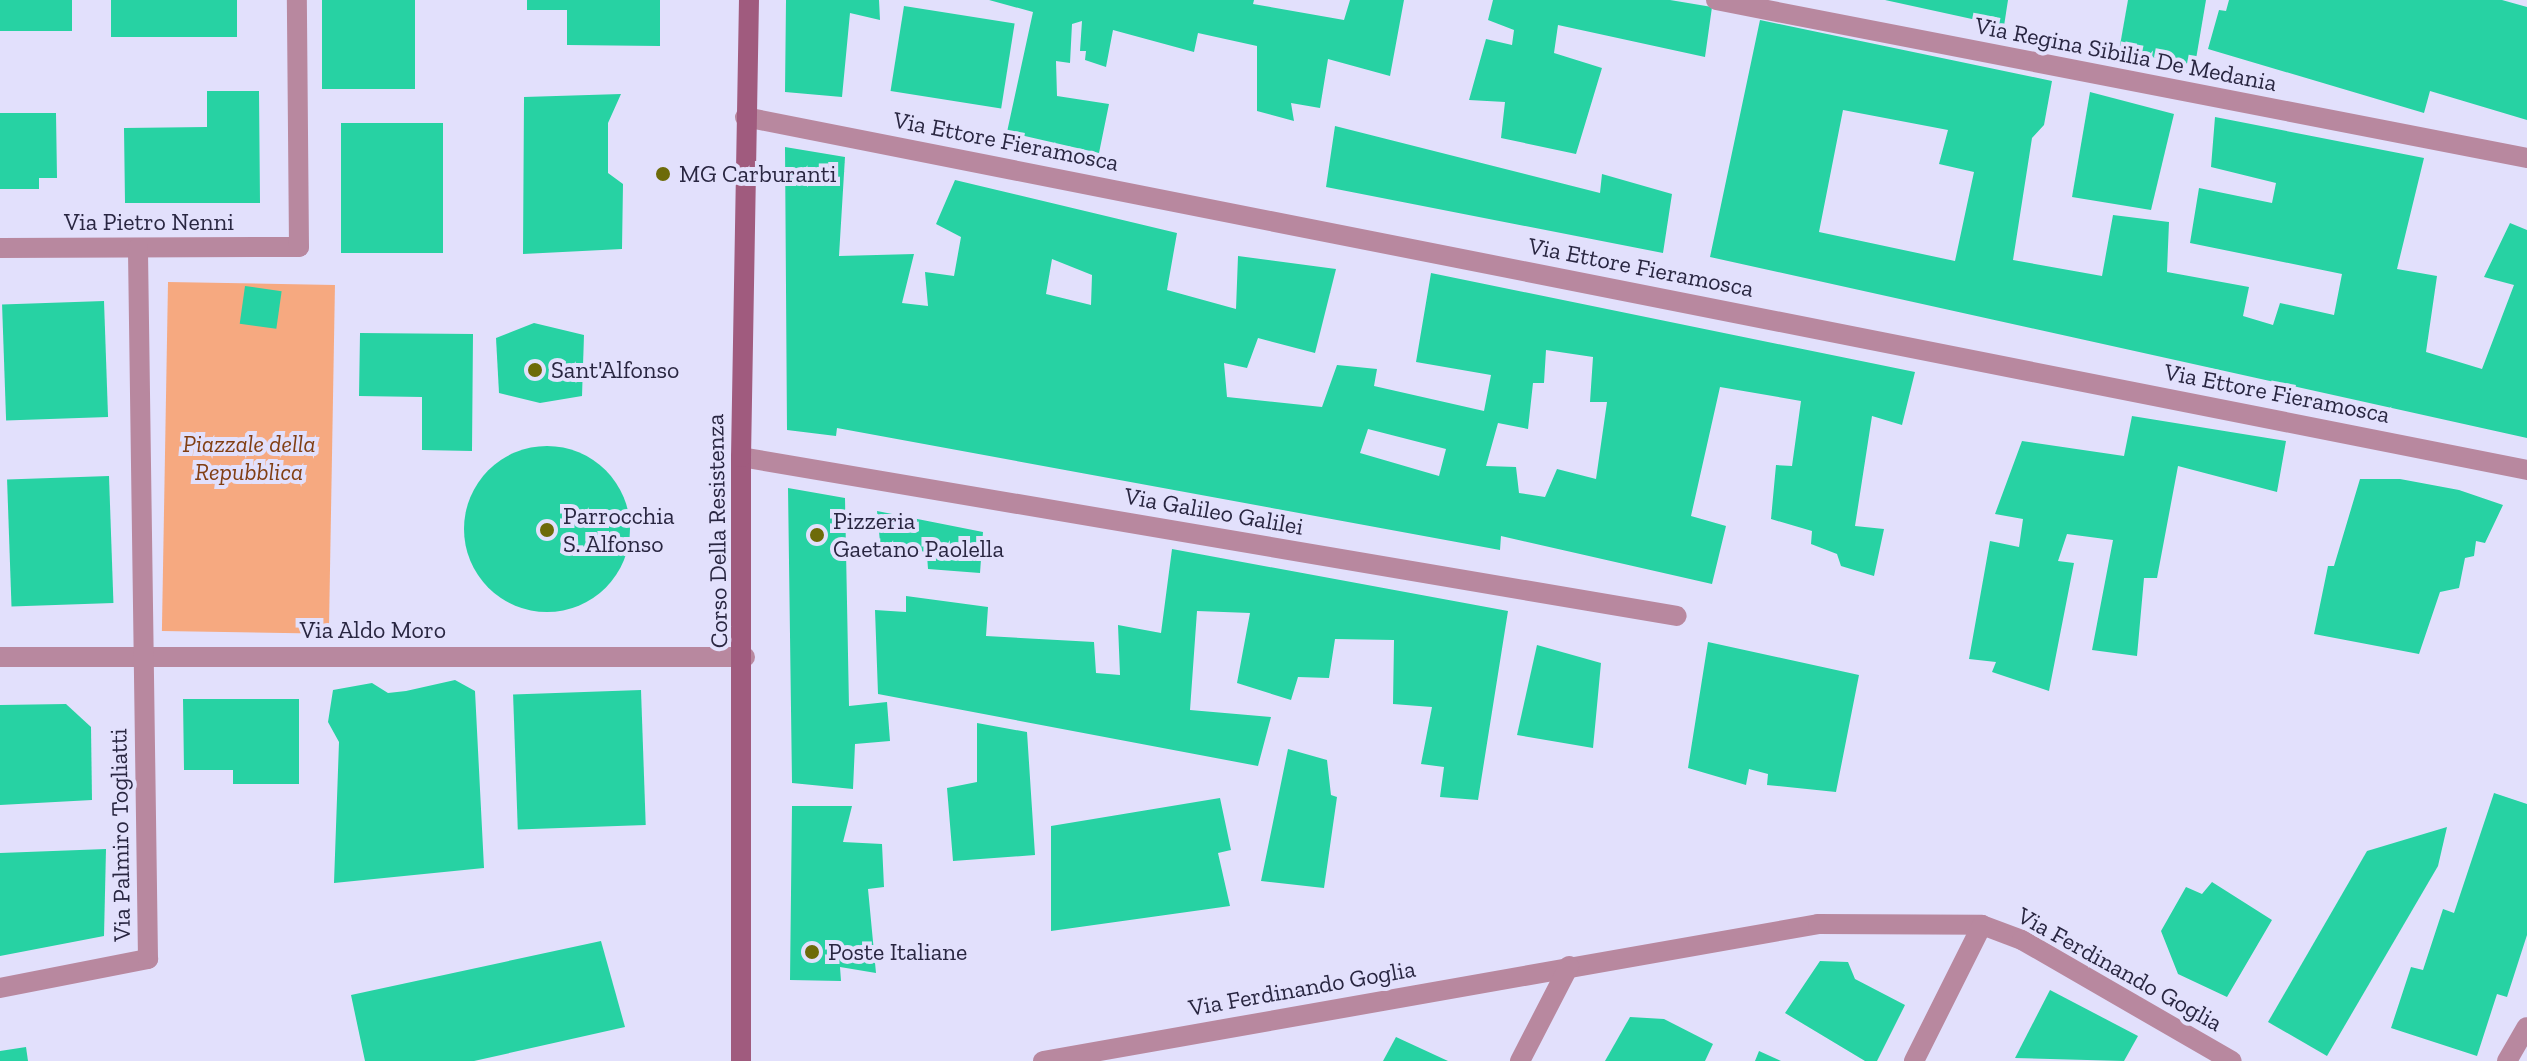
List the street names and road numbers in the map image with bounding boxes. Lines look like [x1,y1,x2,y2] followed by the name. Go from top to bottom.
[1973,11,2279,97] street label: Via Regina Sibilia De Medania
[891,105,1121,177] street label: Via Ettore Fieramosca
[64,208,234,236] street label: Via Pietro Nenni
[1526,231,1756,303] street label: Via Ettore Fieramosca
[2162,357,2392,429] street label: Via Ettore Fieramosca
[701,414,733,648] street label: Corso Della Resistenza
[1122,481,1306,541] street label: Via Galileo Galilei
[299,616,447,644] street label: Via Aldo Moro
[104,728,136,942] street label: Via Palmiro Togliatti
[2013,901,2227,1037] street label: Via Ferdinando Goglia
[1186,954,1418,1022] street label: Via Ferdinando Goglia

